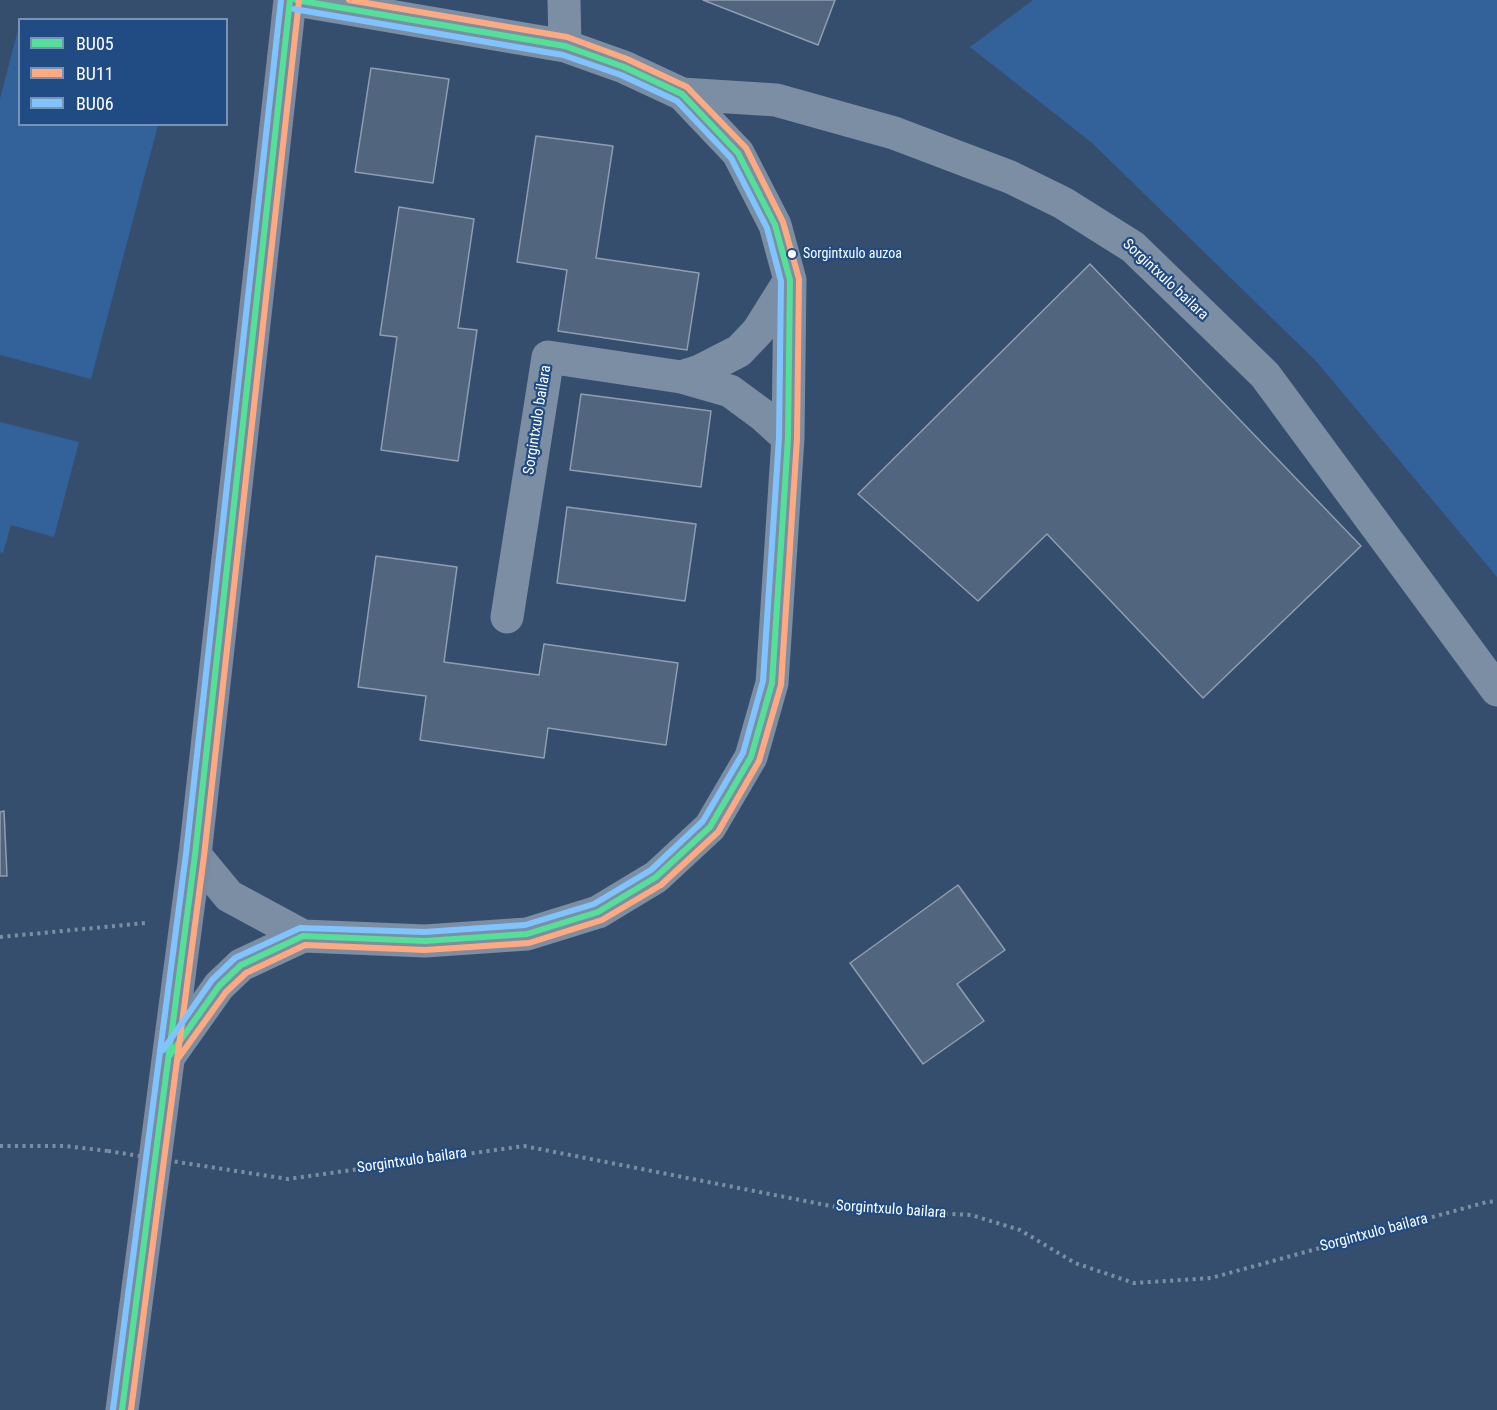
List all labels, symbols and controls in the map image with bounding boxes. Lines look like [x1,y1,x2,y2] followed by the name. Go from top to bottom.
[18,18,228,126] legend
[76,33,114,54] text: BU05
[76,63,114,84] text: BU11
[76,93,114,114] text: BU06
[1118,236,1212,324] street label: Sorgintxulo bailara
[803,246,902,262] place label: Sorgintxulo auzoa
[786,248,798,260] marker: Sorgintxulo auzoa
[520,364,556,476] street label: Sorgintxulo bailara
[356,1144,468,1178] street label: Sorgintxulo bailara
[835,1197,947,1223] street label: Sorgintxulo bailara
[1318,1210,1430,1256] street label: Sorgintxulo bailara

